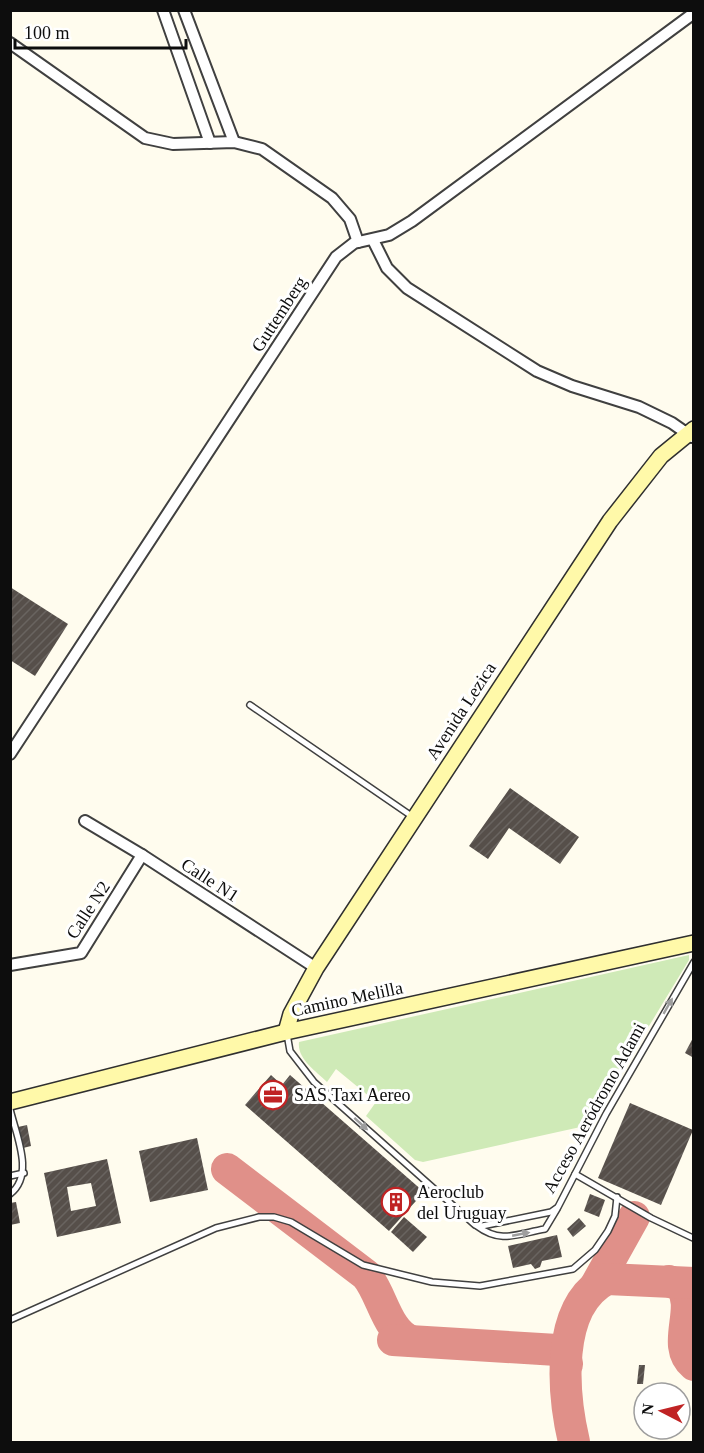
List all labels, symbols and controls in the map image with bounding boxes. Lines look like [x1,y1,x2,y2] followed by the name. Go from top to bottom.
[15,12,186,50] scale bar
[24,23,70,43] text: 100 m
[247,273,311,355] street label: Guttemberg
[422,659,500,763] street label: Avenida Lezica
[178,854,242,906] street label: Calle N1
[62,878,114,942] street label: Calle N2
[289,977,405,1021] street label: Camino Melilla
[663,997,673,1014] one-way arrow
[539,1019,649,1197] street label: Acceso Aeródromo Adami
[257,1079,289,1111] office icon: SAS Taxi Aereo
[294,1085,410,1105] place label: SAS Taxi Aereo
[353,1117,368,1130] one-way arrow
[417,1182,506,1223] place label: Aeroclub del Uruguay
[380,1186,412,1218] building icon: Aeroclub del Uruguay
[512,1228,531,1238] one-way arrow
[632,1381,692,1441] north arrow
[638,1402,657,1416] text: N

